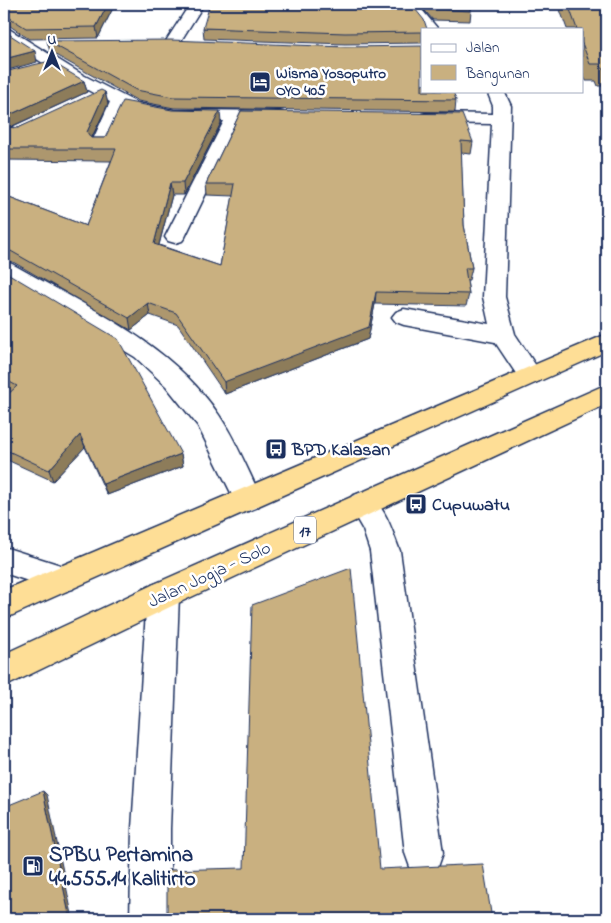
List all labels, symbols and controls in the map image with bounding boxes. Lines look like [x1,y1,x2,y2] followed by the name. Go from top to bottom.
[28,28,78,78] north arrow
[421,28,584,92] legend
[48,30,57,51] text: U
[466,37,499,59] text: Jalan
[276,63,386,102] place label: Wisma Yosoputro OYO 405
[465,63,530,86] text: Bangunan
[248,70,272,94] hotel icon: Wisma Yosoputro OYO 405
[264,437,288,461] bus stop icon: BPD Kalasan
[291,438,390,464] place label: BPD Kalasan
[404,492,428,516] bus stop icon: Cupuwatu
[432,493,510,519] place label: Cupuwatu
[294,516,316,544] road number: 17
[144,536,276,617] street label: Jalan Jogja - Solo
[49,841,196,895] place label: SPBU Pertamina 44.555.14 Kalitirto
[21,854,45,878] fuel station icon: SPBU Pertamina 44.555.14 Kalitirto

